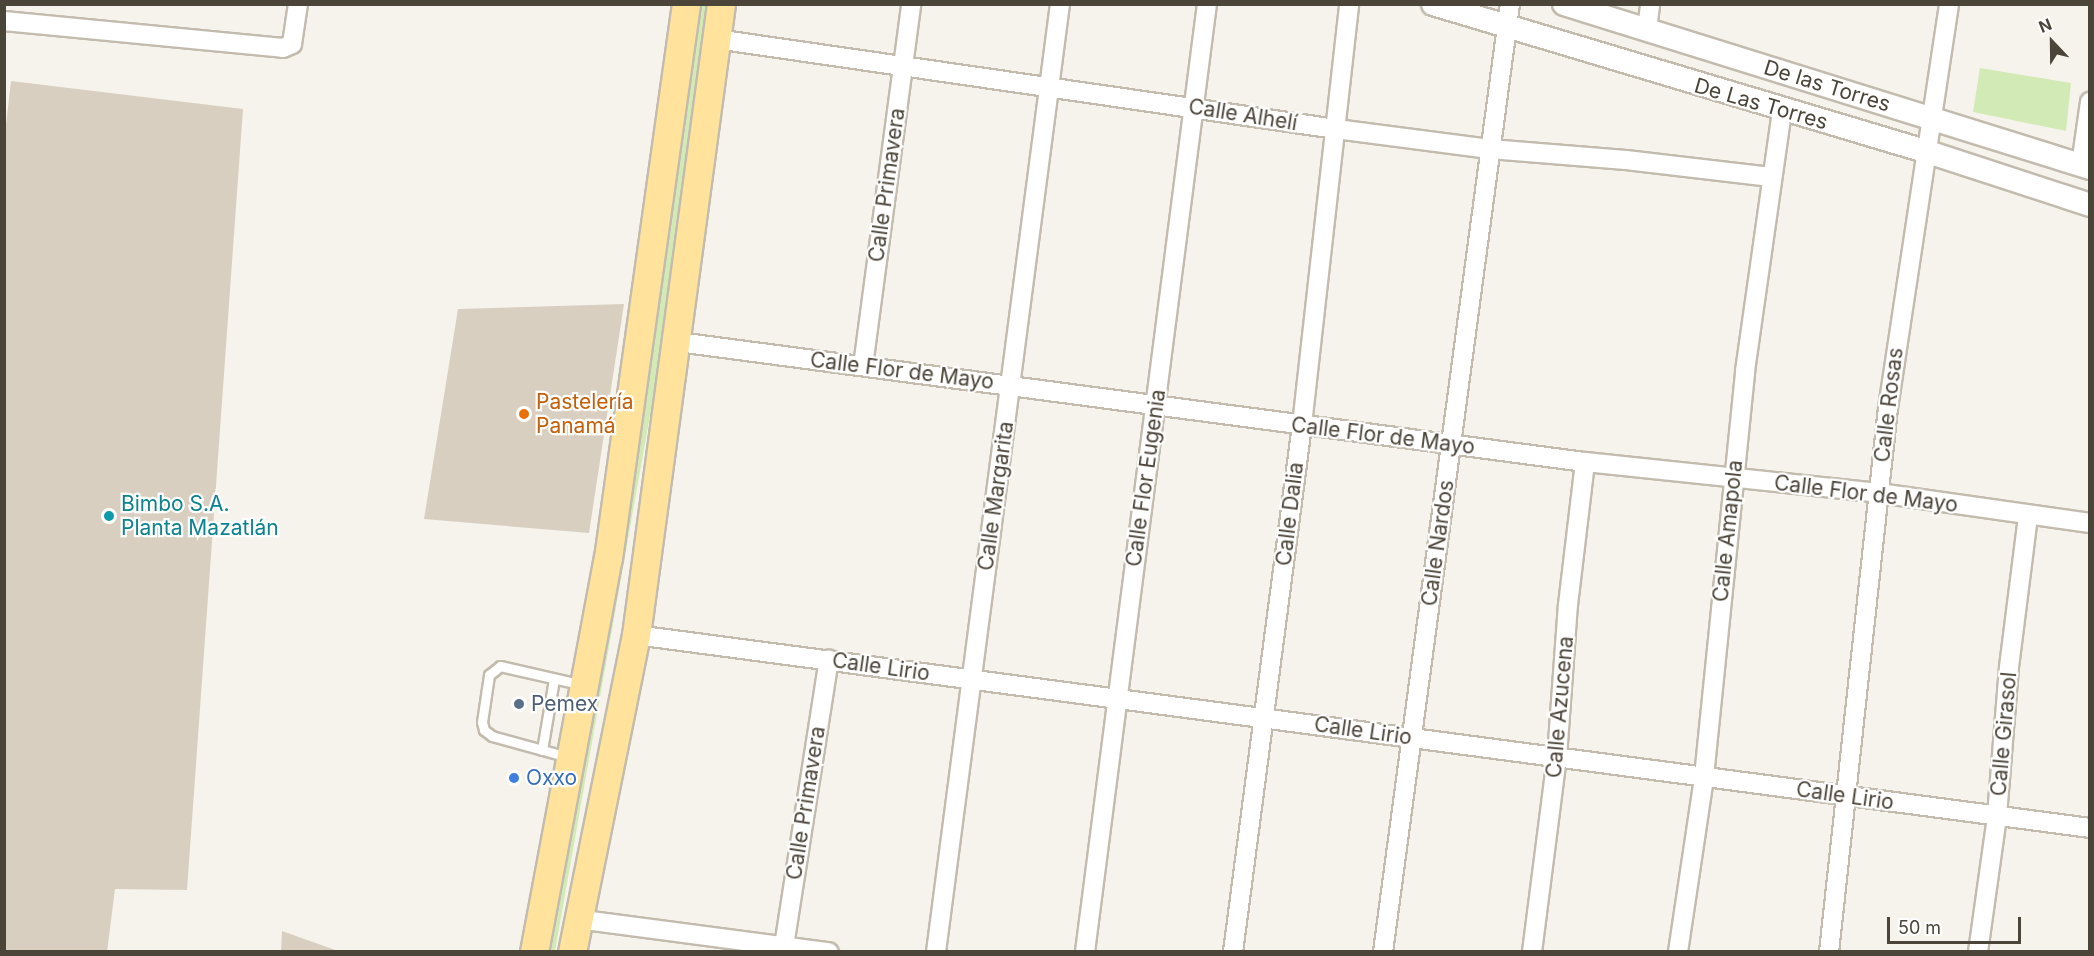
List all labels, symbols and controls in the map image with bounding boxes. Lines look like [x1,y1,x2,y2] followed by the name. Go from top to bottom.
[2022,12,2082,72] north arrow
[2036,14,2055,37] text: N
[1761,55,1893,117] street label: De las Torres
[1691,73,1831,135] street label: De Las Torres
[1187,94,1299,136] street label: Calle Alhelí
[864,106,910,264] street label: Calle Primavera
[1869,346,1909,464] street label: Calle Rosas
[809,347,995,395] street label: Calle Flor de Mayo
[1121,388,1171,568] street label: Calle Flor Eugenia
[536,389,634,439] place label: Pastelería Panamá
[517,407,531,421] marker: Pastelería Panamá
[1290,412,1476,460] street label: Calle Flor de Mayo
[973,420,1019,572] street label: Calle Margarita
[1708,459,1748,603] street label: Calle Amapola
[1271,461,1309,567] street label: Calle Dalia
[1773,470,1959,518] street label: Calle Flor de Mayo
[1417,478,1459,608] street label: Calle Nardos
[121,491,279,541] place label: Bimbo S.A. Planta Mazatlán
[102,509,116,523] marker: Bimbo S.A. Planta Mazatlán
[1541,635,1579,779] street label: Calle Azucena
[831,648,931,686] street label: Calle Lirio
[1986,671,2022,797] street label: Calle Girasol
[531,691,598,717] place label: Pemex
[512,697,526,711] marker: Pemex
[1313,712,1413,750] street label: Calle Lirio
[781,724,831,882] street label: Calle Primavera
[526,765,577,791] place label: Oxxo
[507,771,521,785] marker: Oxxo
[1795,777,1895,815] street label: Calle Lirio
[1890,905,2024,943] scale bar
[1898,917,1941,938] text: 50 m

